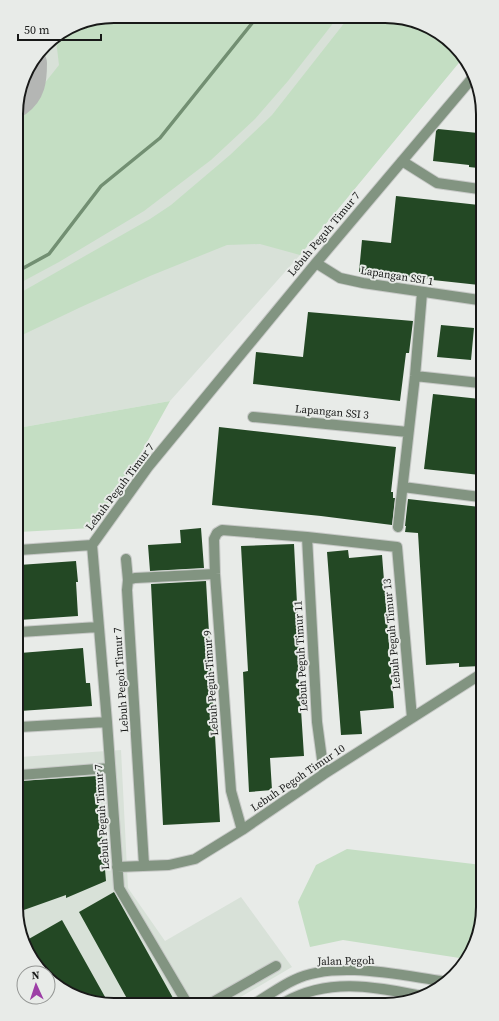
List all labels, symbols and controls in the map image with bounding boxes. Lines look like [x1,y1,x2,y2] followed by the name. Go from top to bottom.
[18,16,101,42] scale bar
[24,22,50,38] text: 50 m
[284,188,364,279] street label: Lebuh Peguh Timur 7
[359,263,435,289] street label: Lapangan SSI 1
[294,401,370,423] street label: Lapangan SSI 3
[82,440,158,534] street label: Lebuh Peguh Timur 7
[380,577,404,690] street label: Lebuh Peguh Timur 13
[291,600,311,712] street label: Lebuh Peguh Timur 11
[110,627,132,733] street label: Lebuh Pegoh Timur 7
[200,630,222,736] street label: Lebuh Peguh Timur 9
[248,741,348,815] street label: Lebuh Pegoh Timur 10
[91,763,113,870] street label: Lebuh Peguh Timur 7
[316,953,375,969] street label: Jalan Pegoh
[16,965,56,1005] north arrow
[31,968,40,983] text: N

